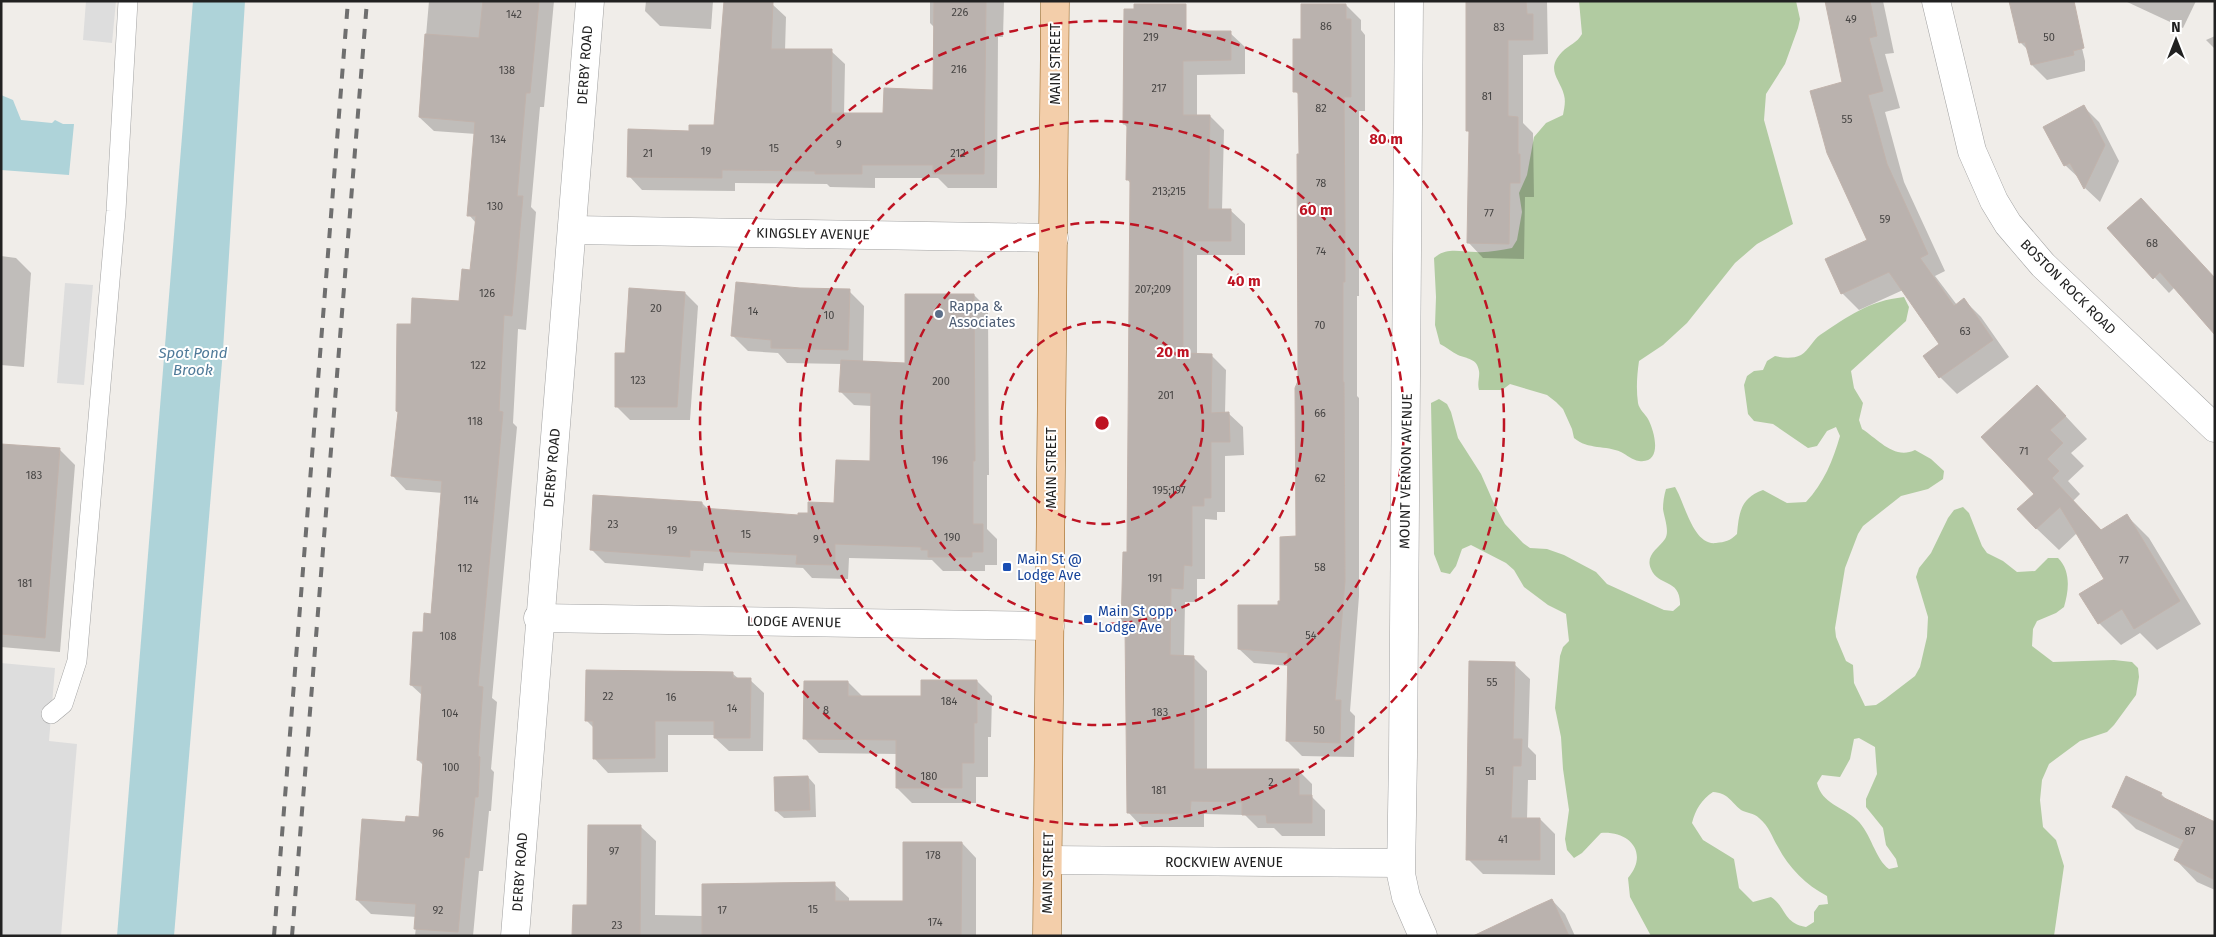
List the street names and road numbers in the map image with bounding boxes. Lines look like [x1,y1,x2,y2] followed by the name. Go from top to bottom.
[1047,22,1064,105] street label: MAIN STREET
[574,25,596,105] street label: DERBY ROAD
[756,225,870,243] street label: KINGSLEY AVENUE
[2017,236,2119,338] street label: BOSTON ROCK ROAD
[1396,393,1416,549] street label: MOUNT VERNON AVENUE
[1043,426,1060,509] street label: MAIN STREET
[540,428,564,508] street label: DERBY ROAD
[747,613,841,631] street label: LODGE AVENUE
[1039,831,1057,914] street label: MAIN STREET
[509,832,531,912] street label: DERBY ROAD
[1165,854,1283,871] street label: ROCKVIEW AVENUE

